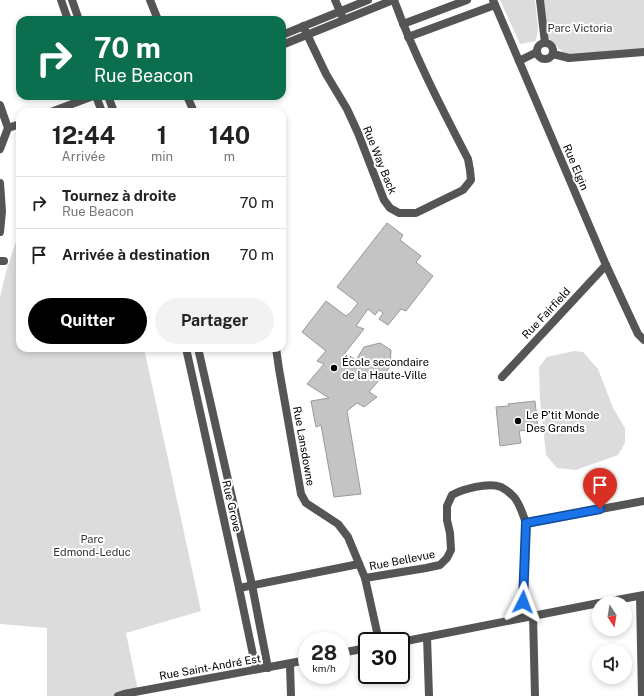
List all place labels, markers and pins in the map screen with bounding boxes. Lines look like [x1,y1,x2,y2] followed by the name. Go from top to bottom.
[342,355,429,381] place label: École secondaire de la Haute-Ville
[329,363,339,373] marker: École secondaire de la Haute-Ville
[526,409,600,434] place label: Le P’tit Monde Des Grands
[513,416,523,426] marker: Le P’tit Monde Des Grands
[583,468,617,509] pin

